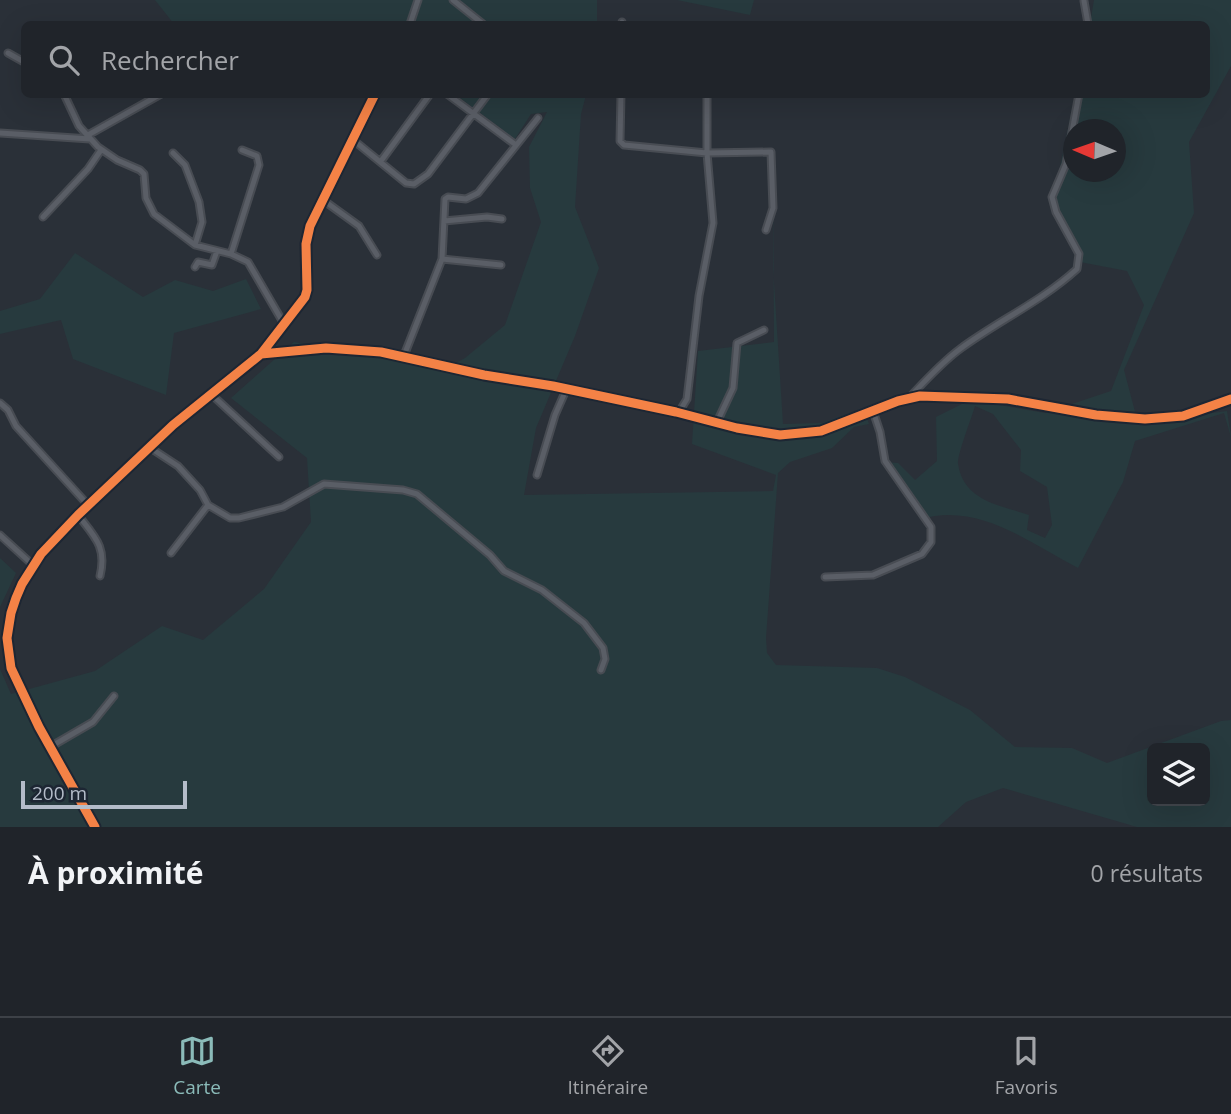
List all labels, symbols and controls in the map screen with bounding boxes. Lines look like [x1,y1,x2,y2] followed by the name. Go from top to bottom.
[21,21,1210,98] search box
[45,41,83,79] icon: search
[101,42,239,78] text: Rechercher
[1063,119,1126,182] north arrow
[1147,743,1210,806] map controls
[1147,743,1210,806] button: layers
[21,778,187,810] scale bar
[32,780,87,806] text: 200 m
[28,852,204,893] text: À proximité
[1091,857,1203,889] text: 0 résultats
[173,1032,221,1100] tab: Carte
[568,1032,648,1100] tab: Itinéraire
[995,1032,1058,1100] tab: Favoris

